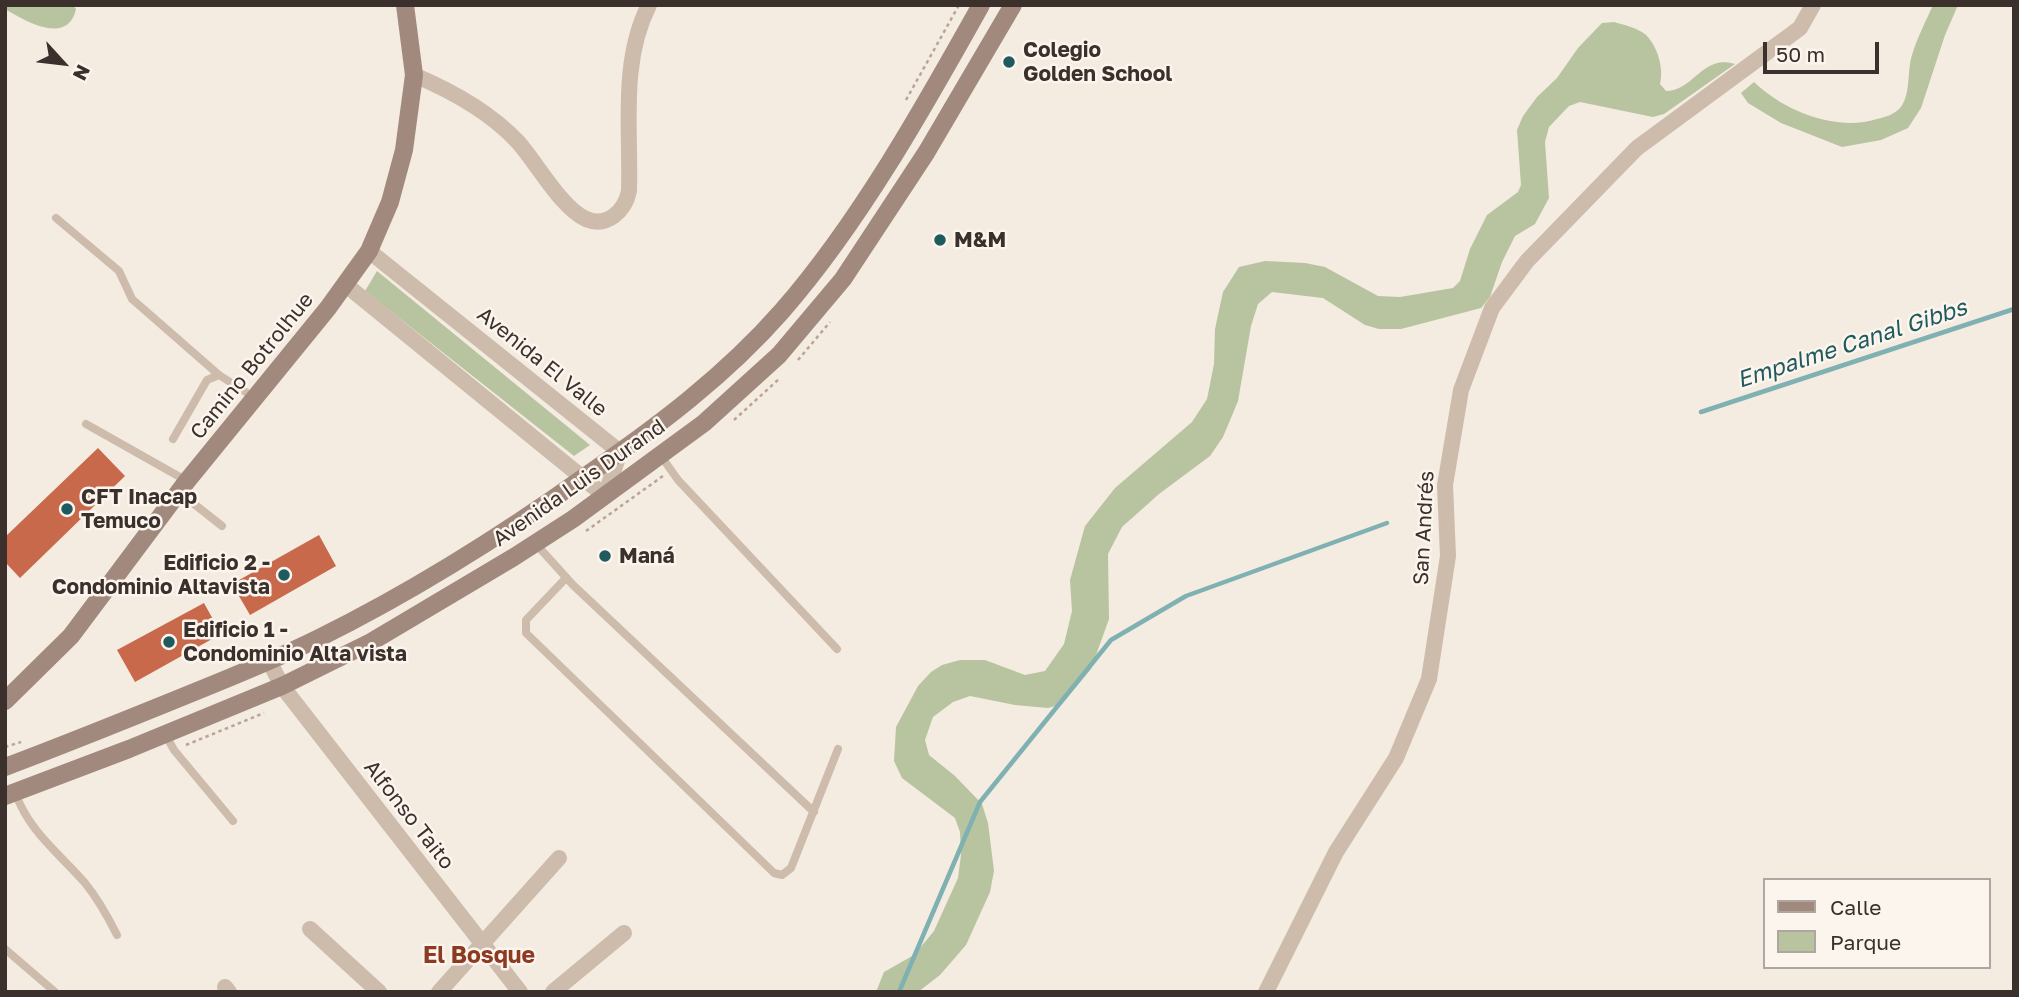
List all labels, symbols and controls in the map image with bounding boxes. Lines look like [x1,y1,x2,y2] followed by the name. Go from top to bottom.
[28,28,98,98] north arrow
[1767,28,1882,72] scale bar
[1023,37,1172,87] place label: Colegio Golden School
[1776,41,1825,67] text: 50 m
[1001,54,1017,70] marker: Colegio Golden School
[69,61,96,84] text: N
[954,227,1006,253] place label: M&M
[932,232,948,248] marker: M&M
[185,288,319,444] street label: Camino Botrolhue
[1734,294,1970,394] water label: Empalme Canal Gibbs
[472,302,612,422] street label: Avenida El Valle
[488,414,670,552] street label: Avenida Luis Durand
[1408,470,1440,586] street label: San Andrés
[81,484,197,534] place label: CFT Inacap Temuco
[59,501,75,517] marker: CFT Inacap Temuco
[619,543,675,569] place label: Maná
[597,548,613,564] marker: Maná
[52,550,270,600] place label: Edificio 2 - Condominio Altavista
[276,567,292,583] marker: Edificio 2 - Condominio Altavista
[183,617,407,667] place label: Edificio 1 - Condominio Alta vista
[161,634,177,650] marker: Edificio 1 - Condominio Alta vista
[359,755,459,875] street label: Alfonso Taito
[1764,878,1991,969] legend
[1830,894,1882,920] text: Calle
[1830,929,1901,955] text: Parque
[423,942,535,970] district label: El Bosque

